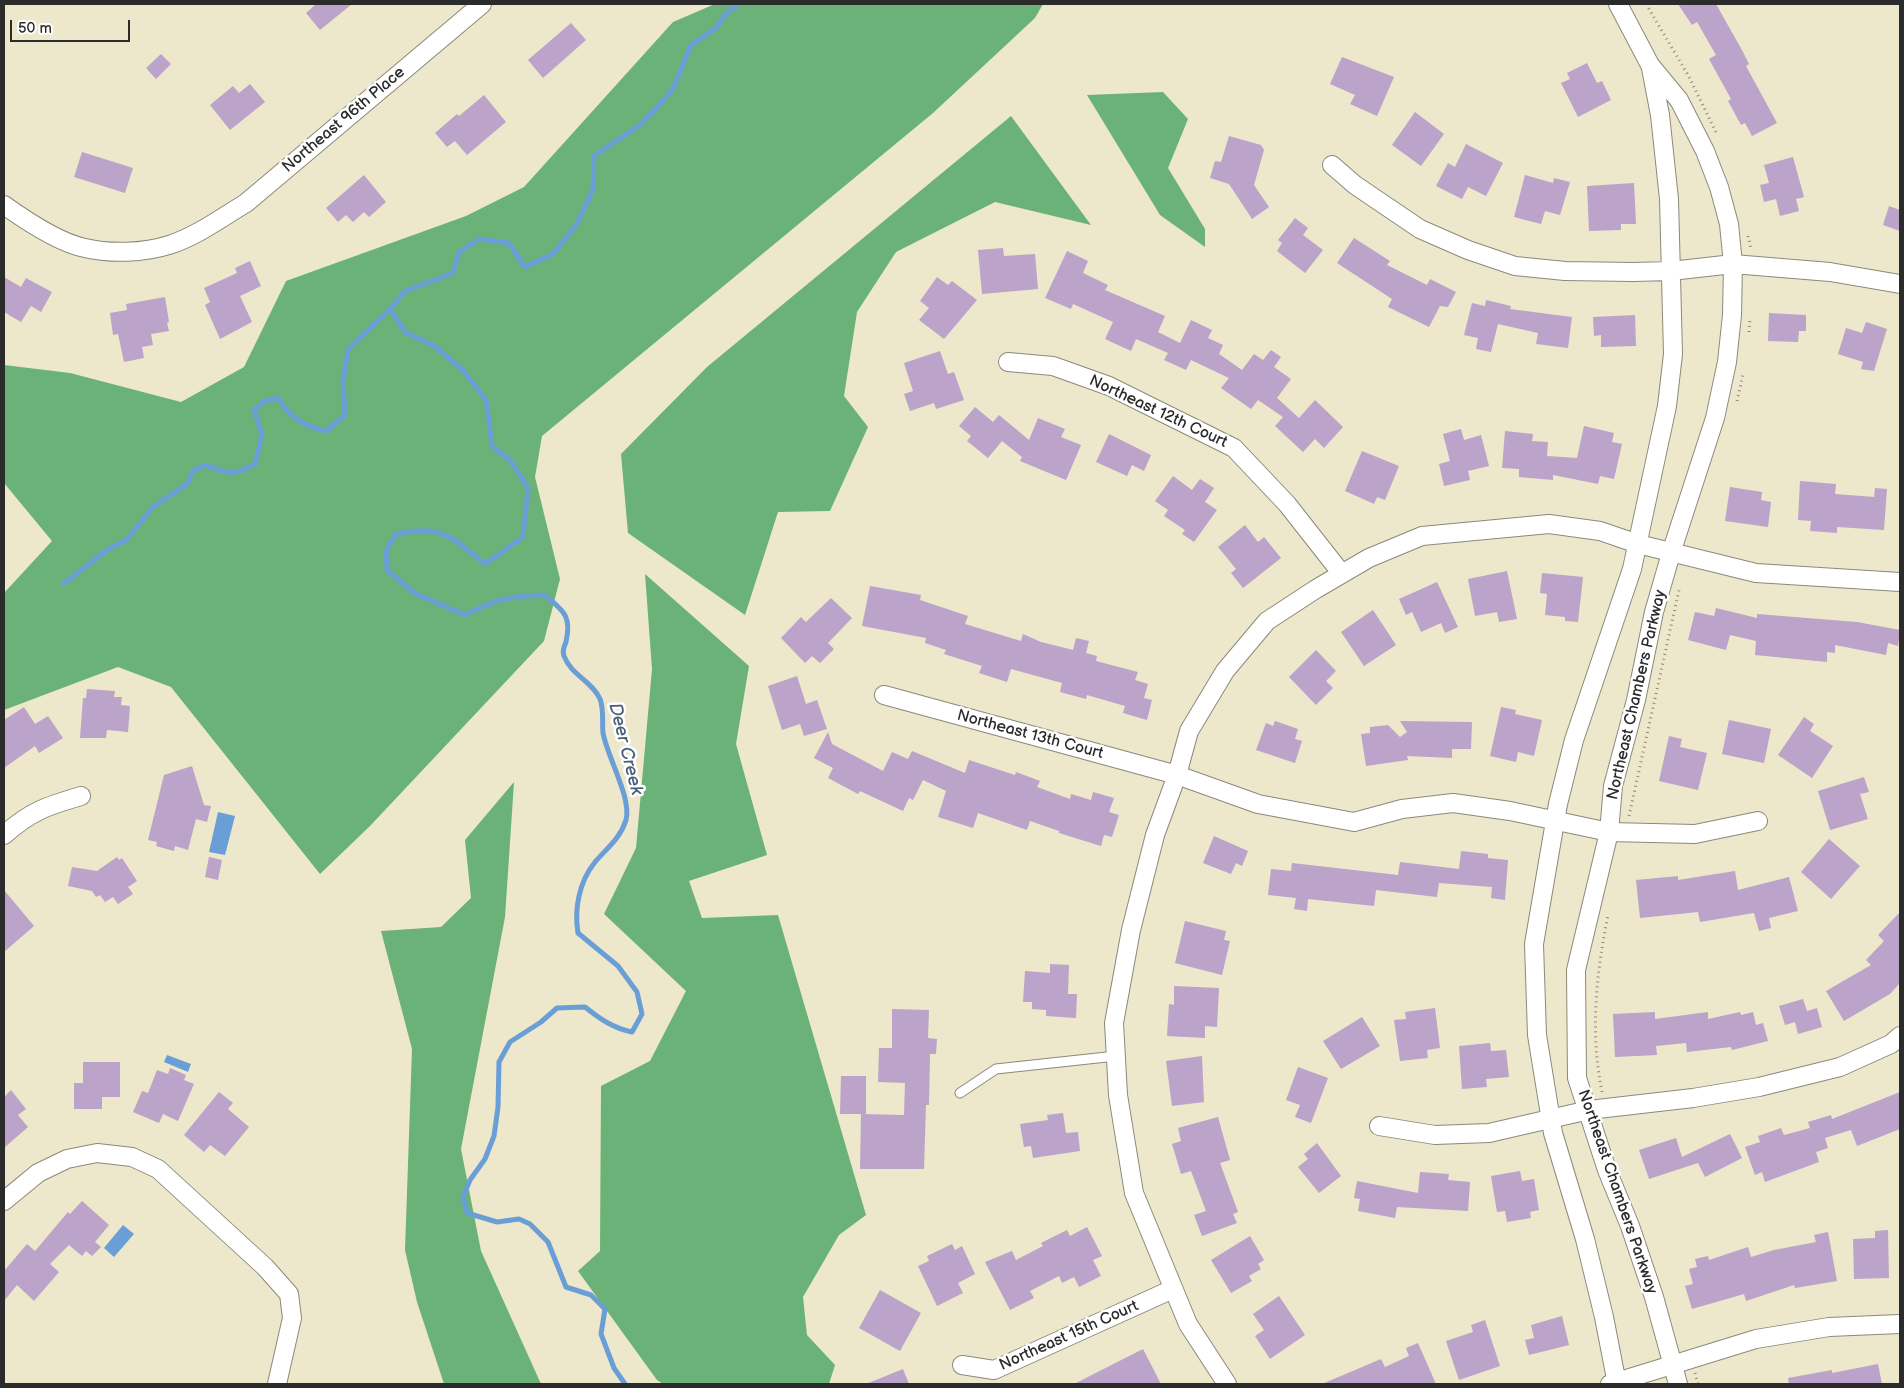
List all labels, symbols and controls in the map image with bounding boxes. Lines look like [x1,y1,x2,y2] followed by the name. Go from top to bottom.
[12,10,132,42] scale bar
[18,19,52,38] text: 50 m
[279,63,409,177] street label: Northeast 96th Place
[1086,372,1230,452] street label: Northeast 12th Court
[1603,588,1671,802] street label: Northeast Chambers Parkway
[603,701,647,797] water label: Deer Creek
[955,706,1105,764] street label: Northeast 13th Court
[1573,1087,1661,1297] street label: Northeast Chambers Parkway
[997,1297,1141,1375] street label: Northeast 15th Court

